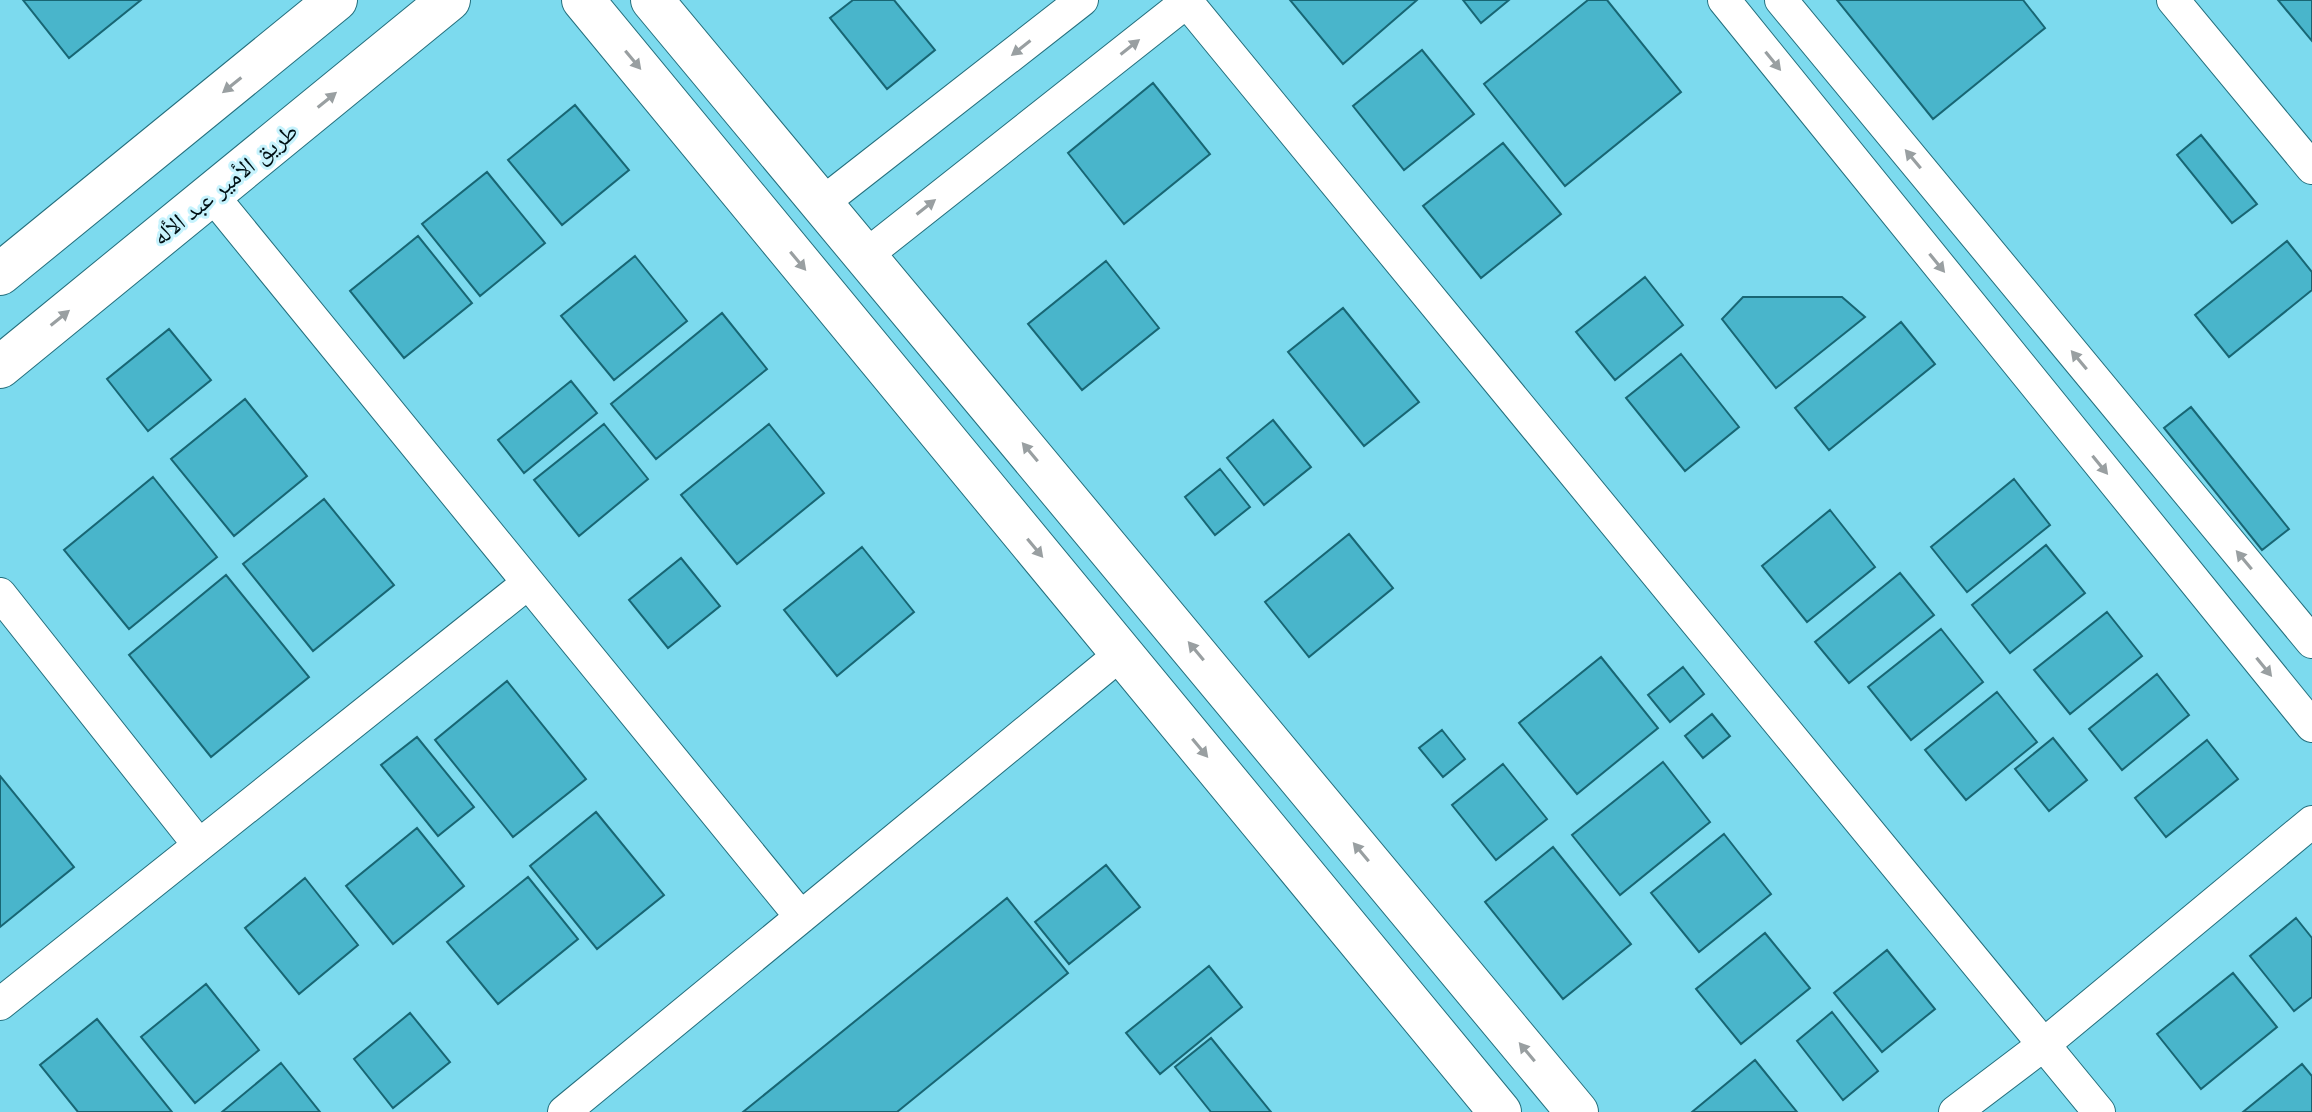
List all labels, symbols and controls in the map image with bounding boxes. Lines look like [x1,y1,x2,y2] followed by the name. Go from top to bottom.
[1120,39,1140,55] one-way arrow
[1011,40,1031,56] one-way arrow
[624,50,641,70] one-way arrow
[1764,50,1781,70] one-way arrow
[222,76,242,93] one-way arrow
[317,93,337,109] one-way arrow
[147,117,303,251] street label: طريق الأمير عبد الأله
[1905,150,1922,170] one-way arrow
[916,200,936,216] one-way arrow
[789,251,806,271] one-way arrow
[1928,252,1945,273] one-way arrow
[50,310,70,327] one-way arrow
[2071,350,2088,370] one-way arrow
[1022,442,1039,462] one-way arrow
[2091,455,2108,475] one-way arrow
[1026,538,1043,558] one-way arrow
[2237,550,2253,570] one-way arrow
[1188,642,1205,662] one-way arrow
[2255,657,2272,677] one-way arrow
[1191,738,1208,758] one-way arrow
[1353,842,1370,862] one-way arrow
[1519,1043,1536,1063] one-way arrow

